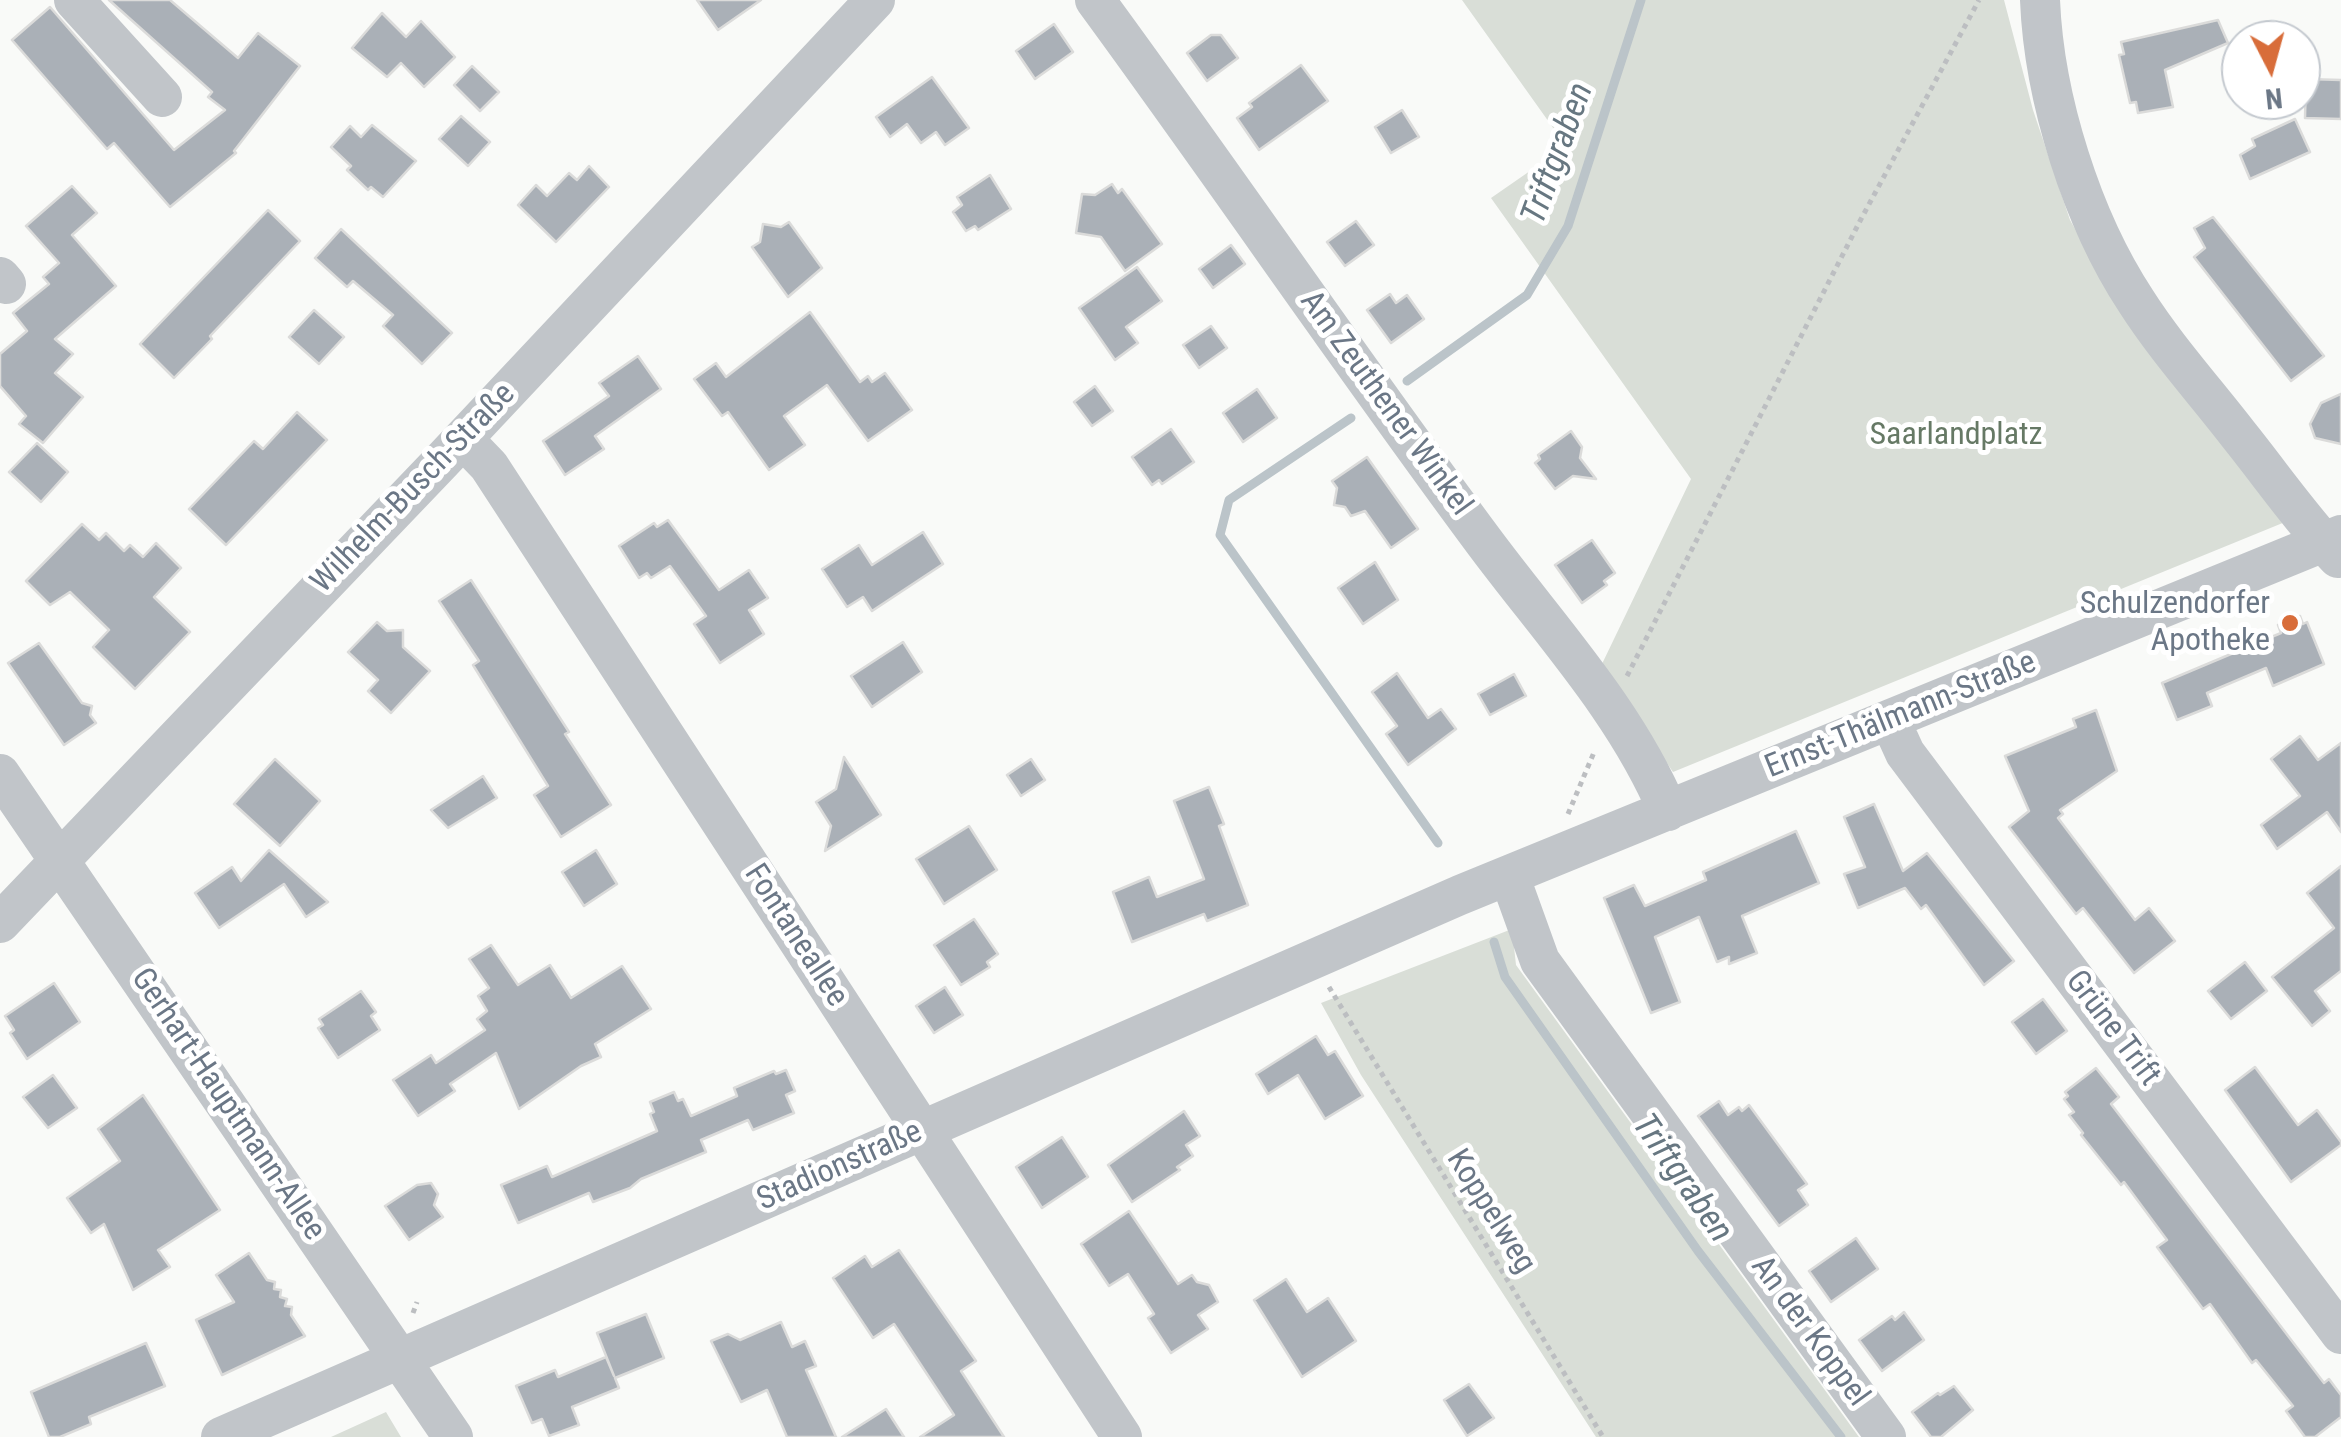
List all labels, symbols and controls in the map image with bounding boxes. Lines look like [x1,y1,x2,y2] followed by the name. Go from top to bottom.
[2221,20,2321,120] north arrow
[1514,78,1604,230] water label: Triftgraben
[2264,81,2284,116] text: N
[1291,284,1479,524] street label: Am Zeuthener Winkel
[304,376,524,602] street label: Wilhelm-Busch-Straße
[1869,417,2043,455] park label: Saarlandplatz
[2080,586,2270,661] place label: Schulzendorfer Apotheke
[2279,612,2301,634] marker: Schulzendorfer Apotheke
[1760,644,2042,788] street label: Ernst-Thälmann-Straße
[735,858,855,1014] street label: Fontaneallee
[122,962,332,1248] street label: Gerhart-Hauptmann-Allee
[2056,964,2168,1094] street label: Grüne Trift
[1622,1107,1740,1251] water label: Triftgraben
[752,1114,928,1220] street label: Stadionstraße
[1437,1143,1543,1281] street label: Koppelweg
[1742,1249,1876,1415] street label: An der Koppel

